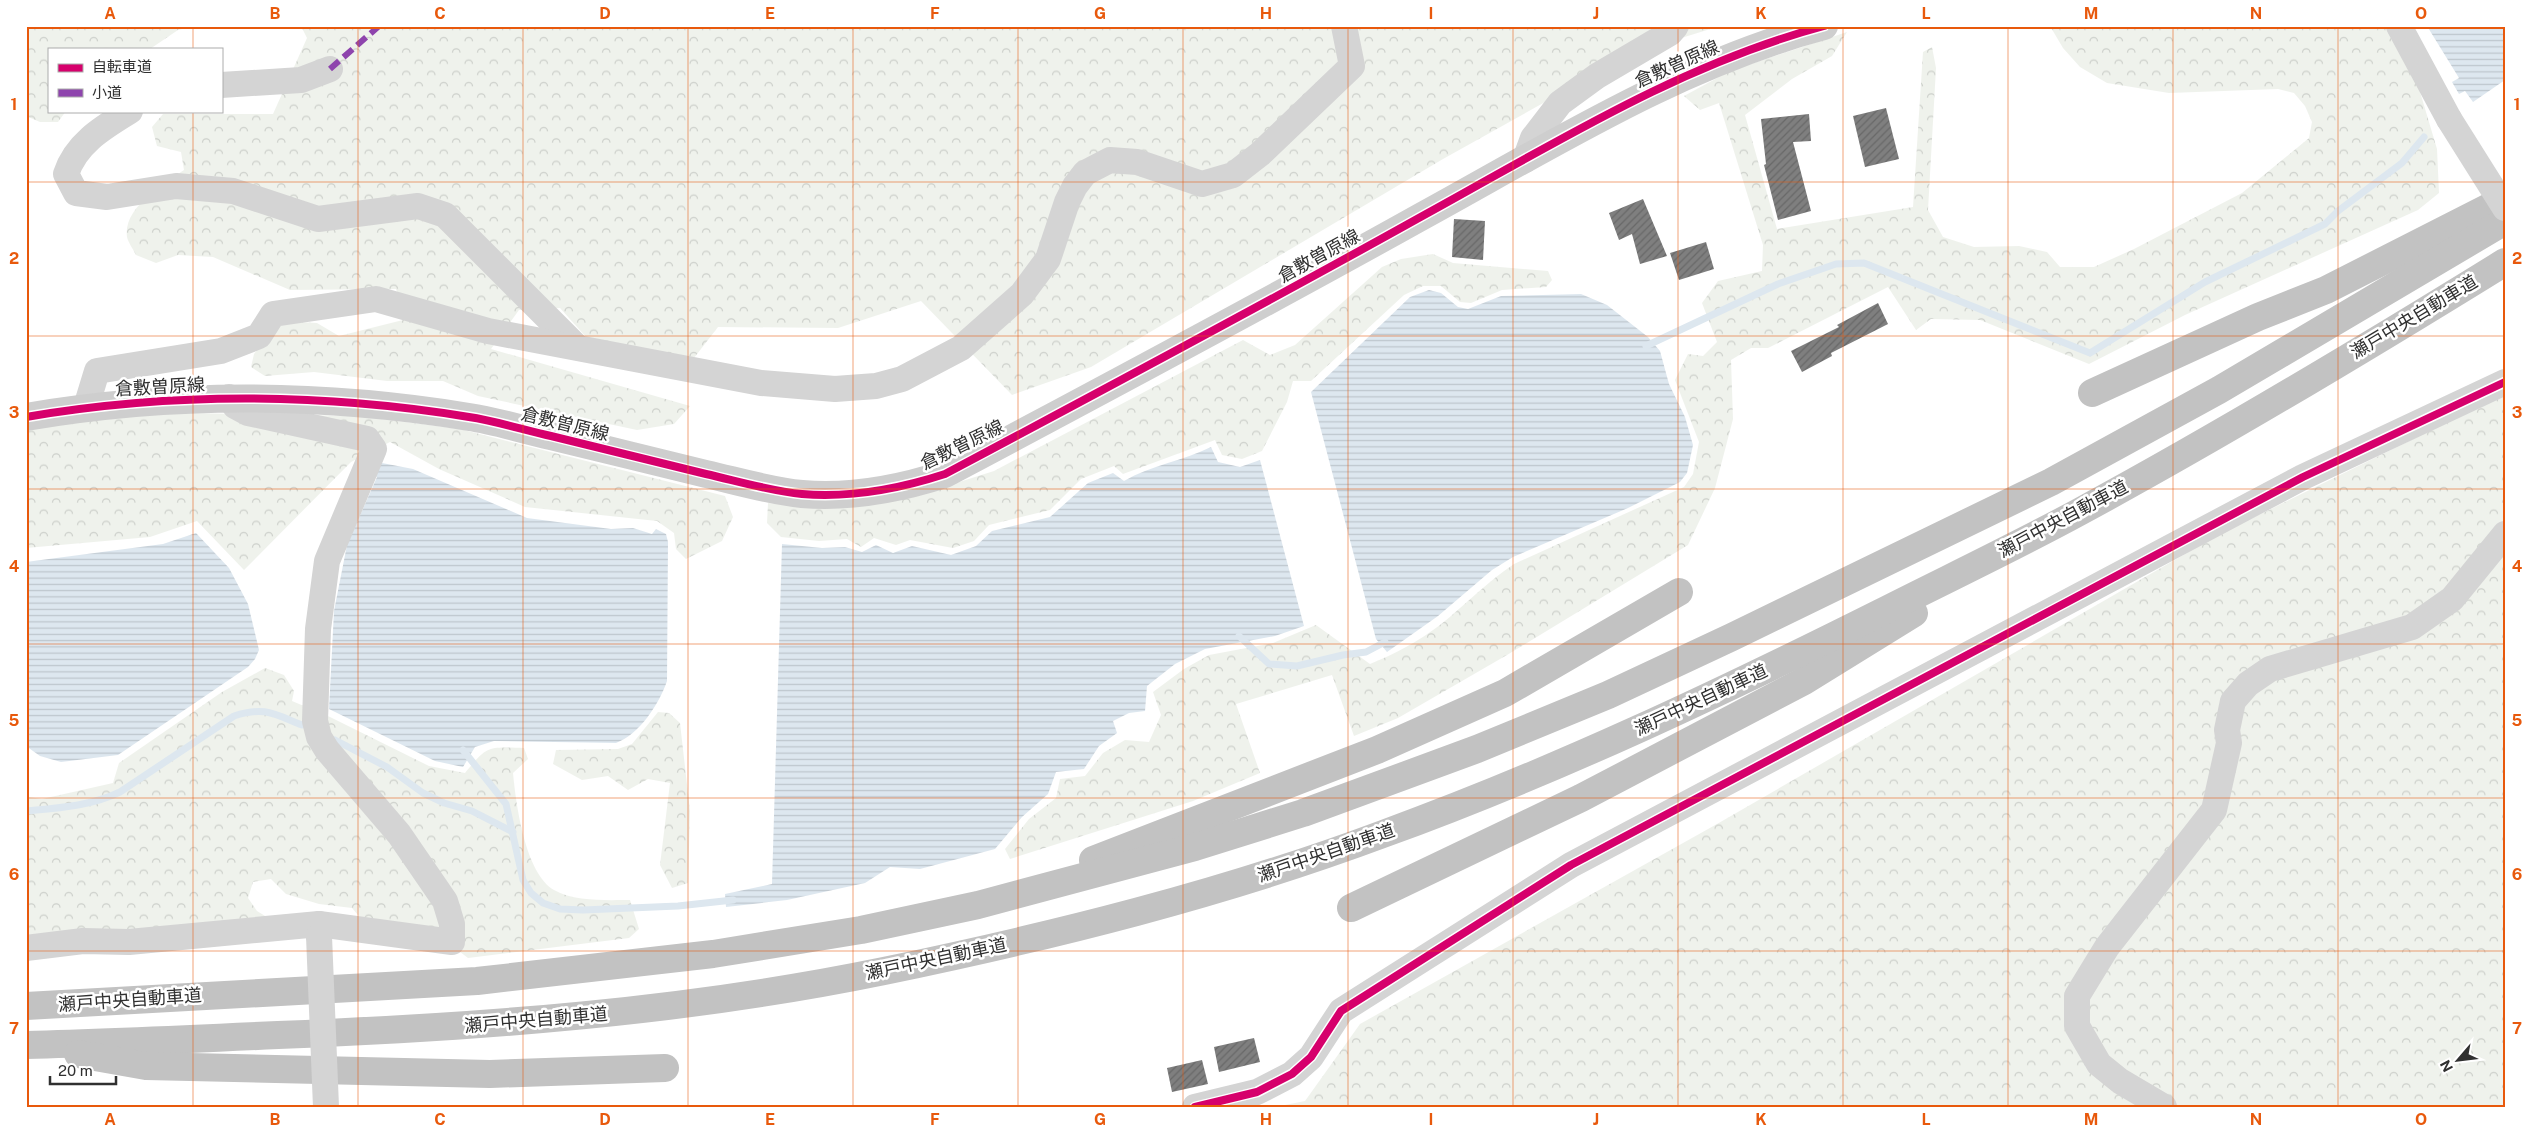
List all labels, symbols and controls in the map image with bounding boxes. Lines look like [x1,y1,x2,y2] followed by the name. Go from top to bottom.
[104,4,116,23] text: A
[270,4,281,23] text: B
[434,4,446,23] text: C
[599,4,611,23] text: D
[765,4,775,23] text: E
[930,4,940,23] text: F
[1094,4,1106,23] text: G
[1260,4,1272,23] text: H
[1429,4,1433,23] text: I
[1593,4,1599,23] text: J
[1755,4,1767,23] text: K
[1921,4,1931,23] text: L
[2084,4,2098,23] text: M
[2250,4,2262,23] text: N
[2415,4,2427,23] text: O
[1631,36,1722,91] street label: 倉敷曽原線
[48,48,222,112] legend
[92,58,152,75] text: 自転車道
[92,84,122,101] text: 小道
[11,95,17,114] text: 1
[2514,95,2520,114] text: 1
[1274,225,1363,287] street label: 倉敷曽原線
[9,249,19,268] text: 2
[2512,249,2522,268] text: 2
[2347,270,2481,363] street label: 瀬戸中央自動車道
[114,374,205,399] street label: 倉敷曽原線
[519,402,611,445] street label: 倉敷曽原線
[9,403,19,422] text: 3
[2512,403,2522,422] text: 3
[917,415,1007,474] street label: 倉敷曽原線
[1994,475,2131,562] street label: 瀬戸中央自動車道
[9,557,20,576] text: 4
[2512,557,2523,576] text: 4
[1631,660,1770,739] street label: 瀬戸中央自動車道
[9,711,20,730] text: 5
[2512,711,2523,730] text: 5
[1254,819,1397,886] street label: 瀬戸中央自動車道
[9,865,19,884] text: 6
[2512,865,2522,884] text: 6
[863,933,1009,984] street label: 瀬戸中央自動車道
[57,984,203,1015] street label: 瀬戸中央自動車道
[463,1003,609,1036] street label: 瀬戸中央自動車道
[9,1019,19,1038] text: 7
[2512,1019,2522,1038] text: 7
[2434,1036,2484,1086] north arrow
[50,1053,116,1085] scale bar
[2437,1058,2456,1075] text: N
[58,1062,93,1079] text: 20 m
[104,1110,116,1129] text: A
[270,1110,281,1129] text: B
[434,1110,446,1129] text: C
[599,1110,611,1129] text: D
[765,1110,775,1129] text: E
[930,1110,940,1129] text: F
[1094,1110,1106,1129] text: G
[1260,1110,1272,1129] text: H
[1429,1110,1433,1129] text: I
[1593,1110,1599,1129] text: J
[1755,1110,1767,1129] text: K
[1921,1110,1931,1129] text: L
[2084,1110,2098,1129] text: M
[2250,1110,2262,1129] text: N
[2415,1110,2427,1129] text: O

